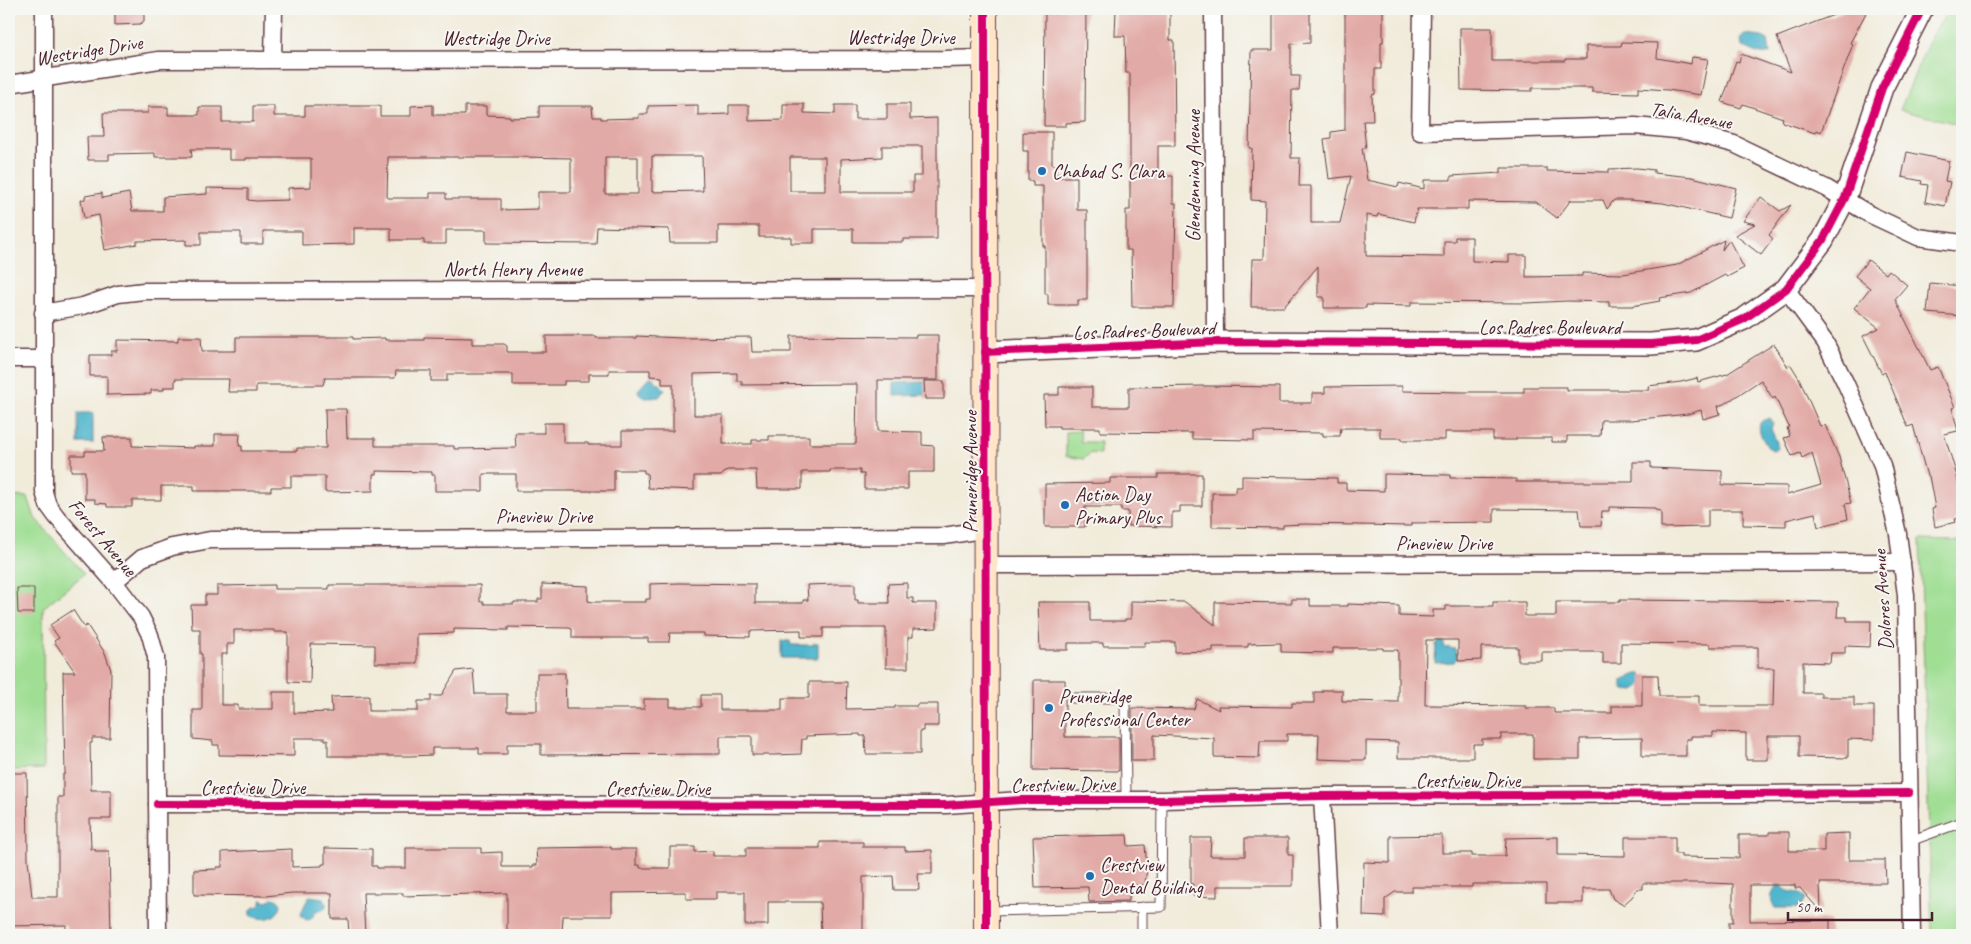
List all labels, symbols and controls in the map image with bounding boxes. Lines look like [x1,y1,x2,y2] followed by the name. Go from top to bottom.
[847,25,956,50] street label: Westridge Drive
[442,26,551,51] street label: Westridge Drive
[34,29,146,71] street label: Westridge Drive
[1648,96,1735,135] street label: Talia Avenue
[1181,109,1206,242] street label: Glendenning Avenue
[1052,159,1166,184] place label: Chabad S. Clara
[1036,165,1048,177] marker: Chabad S. Clara
[444,257,584,282] street label: North Henry Avenue
[1073,315,1218,345] street label: Los Padres Boulevard
[1479,315,1624,340] street label: Los Padres Boulevard
[958,409,983,533] street label: Pruneridge Avenue
[1075,482,1164,530] place label: Action Day Primary Plus
[63,493,143,582] street label: Forest Avenue
[1059,499,1071,511] marker: Action Day Primary Plus
[496,504,594,529] street label: Pineview Drive
[1396,531,1494,556] street label: Pineview Drive
[1866,547,1898,651] street label: Dolores Avenue
[1059,684,1192,732] place label: Pruneridge Professional Center
[1043,702,1055,714] marker: Pruneridge Professional Center
[1416,768,1522,793] street label: Crestview Drive
[1011,771,1117,798] street label: Crestview Drive
[201,775,307,800] street label: Crestview Drive
[606,776,712,801] street label: Crestview Drive
[1100,852,1204,900] place label: Crestview Dental Building
[1084,870,1096,882] marker: Crestview Dental Building
[1788,889,1932,921] scale bar
[1796,898,1823,917] text: 50 m

